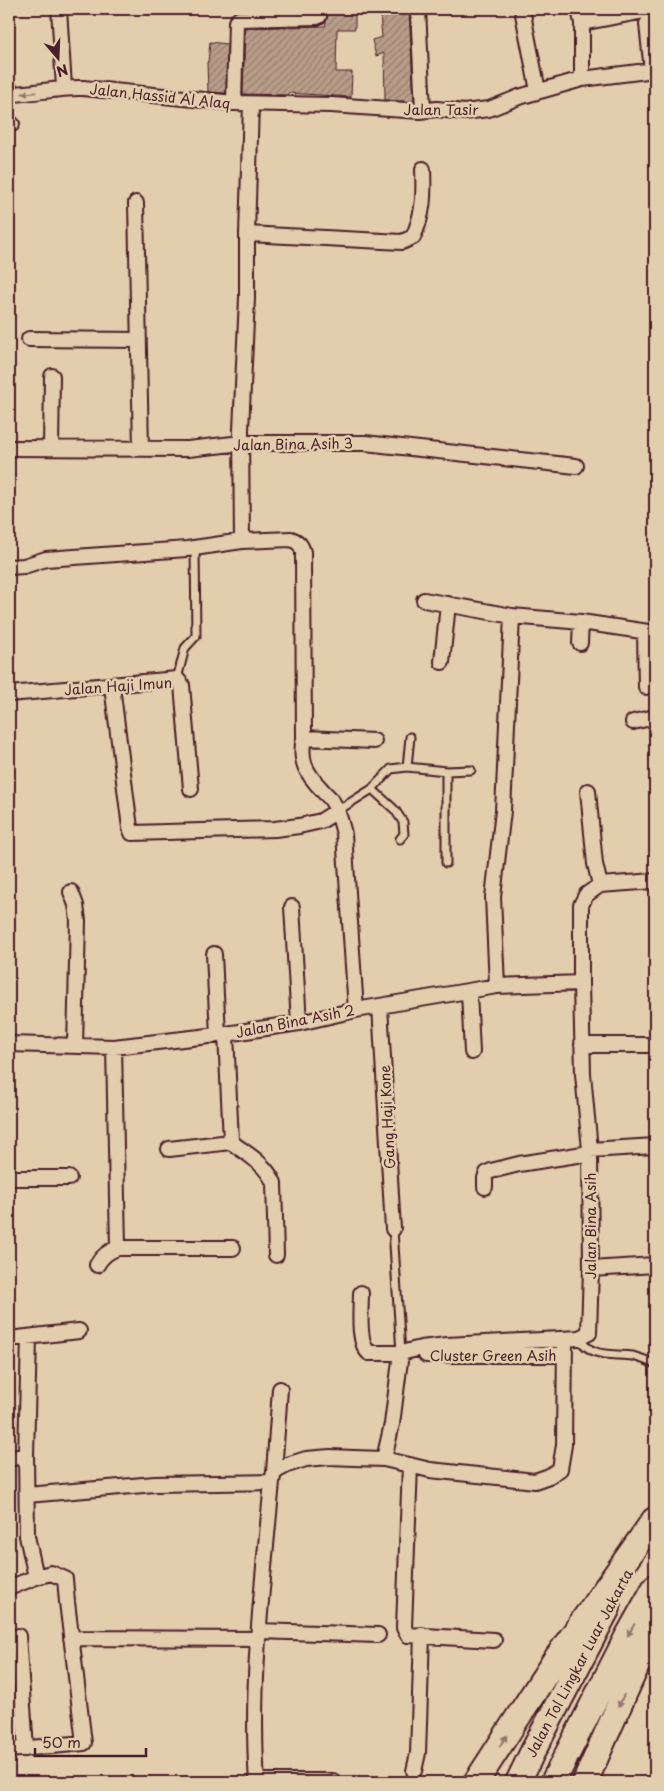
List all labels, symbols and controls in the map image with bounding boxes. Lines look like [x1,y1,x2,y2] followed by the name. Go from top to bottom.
[32,32,82,82] north arrow
[54,59,71,82] text: N
[89,78,231,114] street label: Jalan Hassid Al Alaq
[21,89,37,97] one-way arrow
[404,99,479,120] street label: Jalan Tasir
[233,432,353,456] street label: Jalan Bina Asih 3
[63,672,173,700] street label: Jalan Haji Imun
[234,999,356,1043] street label: Jalan Bina Asih 2
[374,1064,400,1170] street label: Gang Haji Kone
[580,1173,601,1279] street label: Jalan Bina Asih
[430,1345,556,1366] street label: Cluster Green Asih
[520,1565,638,1761] street label: Jalan Tol Lingkar Luar Jakarta
[627,1622,635,1637] one-way arrow
[617,1694,625,1708] one-way arrow
[35,1726,146,1758] scale bar
[42,1730,81,1753] text: 50 m
[498,1735,508,1748] one-way arrow

